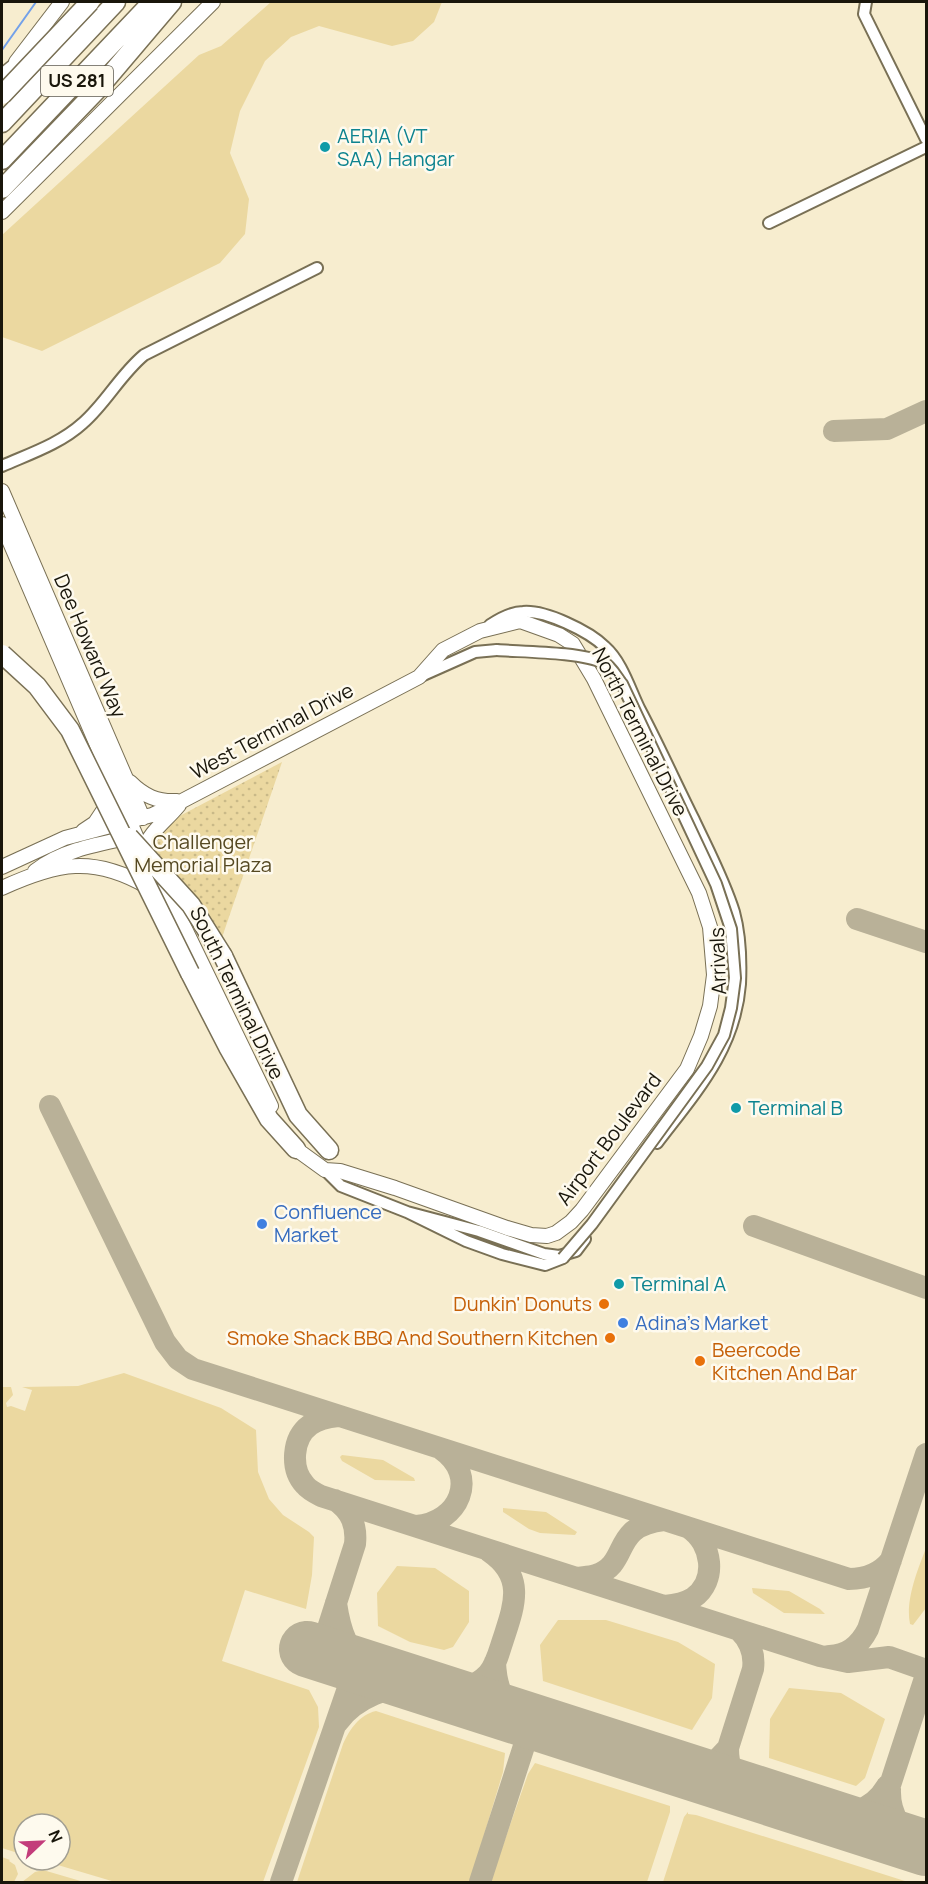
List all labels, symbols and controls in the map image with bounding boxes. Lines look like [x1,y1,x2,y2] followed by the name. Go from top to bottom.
[41,66,113,96] road number: US 281
[337,122,455,172] place label: AERIA (VT SAA) Hangar
[318,140,332,154] marker: AERIA (VT SAA) Hangar
[48,570,133,722] street label: Dee Howard Way
[586,643,695,821] street label: North Terminal Drive
[186,676,358,785] street label: West Terminal Drive
[134,828,272,878] park label: Challenger Memorial Plaza
[184,902,291,1084] street label: South Terminal Drive
[703,927,732,995] street label: Arrivals
[550,1067,667,1210] street label: Airport Boulevard
[748,1094,843,1121] place label: Terminal B
[729,1101,743,1115] marker: Terminal B
[274,1198,382,1248] place label: Confluence Market
[255,1217,269,1231] marker: Confluence Market
[631,1270,727,1297] place label: Terminal A
[612,1277,626,1291] marker: Terminal A
[453,1290,592,1317] place label: Dunkin' Donuts
[597,1297,611,1311] marker: Dunkin' Donuts
[635,1309,768,1336] place label: Adina’s Market
[616,1316,630,1330] marker: Adina’s Market
[227,1324,598,1351] place label: Smoke Shack BBQ And Southern Kitchen
[603,1331,617,1345] marker: Smoke Shack BBQ And Southern Kitchen
[712,1336,857,1386] place label: Beercode Kitchen And Bar
[693,1354,707,1368] marker: Beercode Kitchen And Bar
[12,1812,72,1872] north arrow
[43,1827,68,1846] text: N

